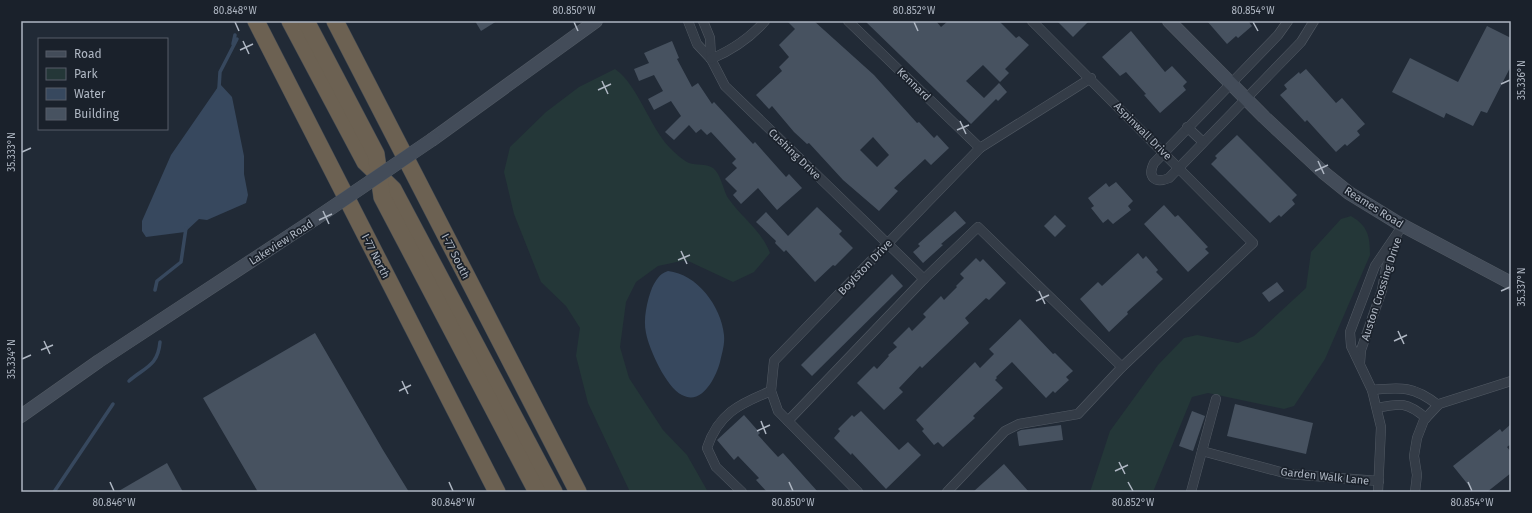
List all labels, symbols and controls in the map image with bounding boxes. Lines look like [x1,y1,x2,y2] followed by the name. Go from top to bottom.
[213,5,257,17] text: 80.848°W
[552,5,596,17] text: 80.850°W
[893,5,936,17] text: 80.852°W
[1232,5,1275,17] text: 80.854°W
[38,38,168,130] legend
[74,47,102,61] text: Road
[1516,60,1528,100] text: 35.336°N
[894,65,933,104] street label: Kennard
[74,67,98,81] text: Park
[74,87,106,101] text: Water
[1111,100,1174,163] street label: Aspinwall Drive
[74,107,120,121] text: Building
[766,126,824,183] street label: Cushing Drive
[6,132,18,172] text: 35.333°N
[1342,184,1406,231] street label: Reames Road
[247,217,316,268] street label: Lakeview Road
[439,231,472,281] street label: I-77 South
[359,232,392,281] street label: I-77 North
[1359,236,1404,342] street label: Auston Crossing Drive
[836,237,895,298] street label: Boylston Drive
[1516,267,1528,307] text: 35.337°N
[6,339,18,379] text: 35.334°N
[1280,465,1370,488] street label: Garden Walk Lane
[92,497,136,509] text: 80.846°W
[431,497,475,509] text: 80.848°W
[771,497,815,509] text: 80.850°W
[1112,497,1155,509] text: 80.852°W
[1451,497,1494,509] text: 80.854°W

